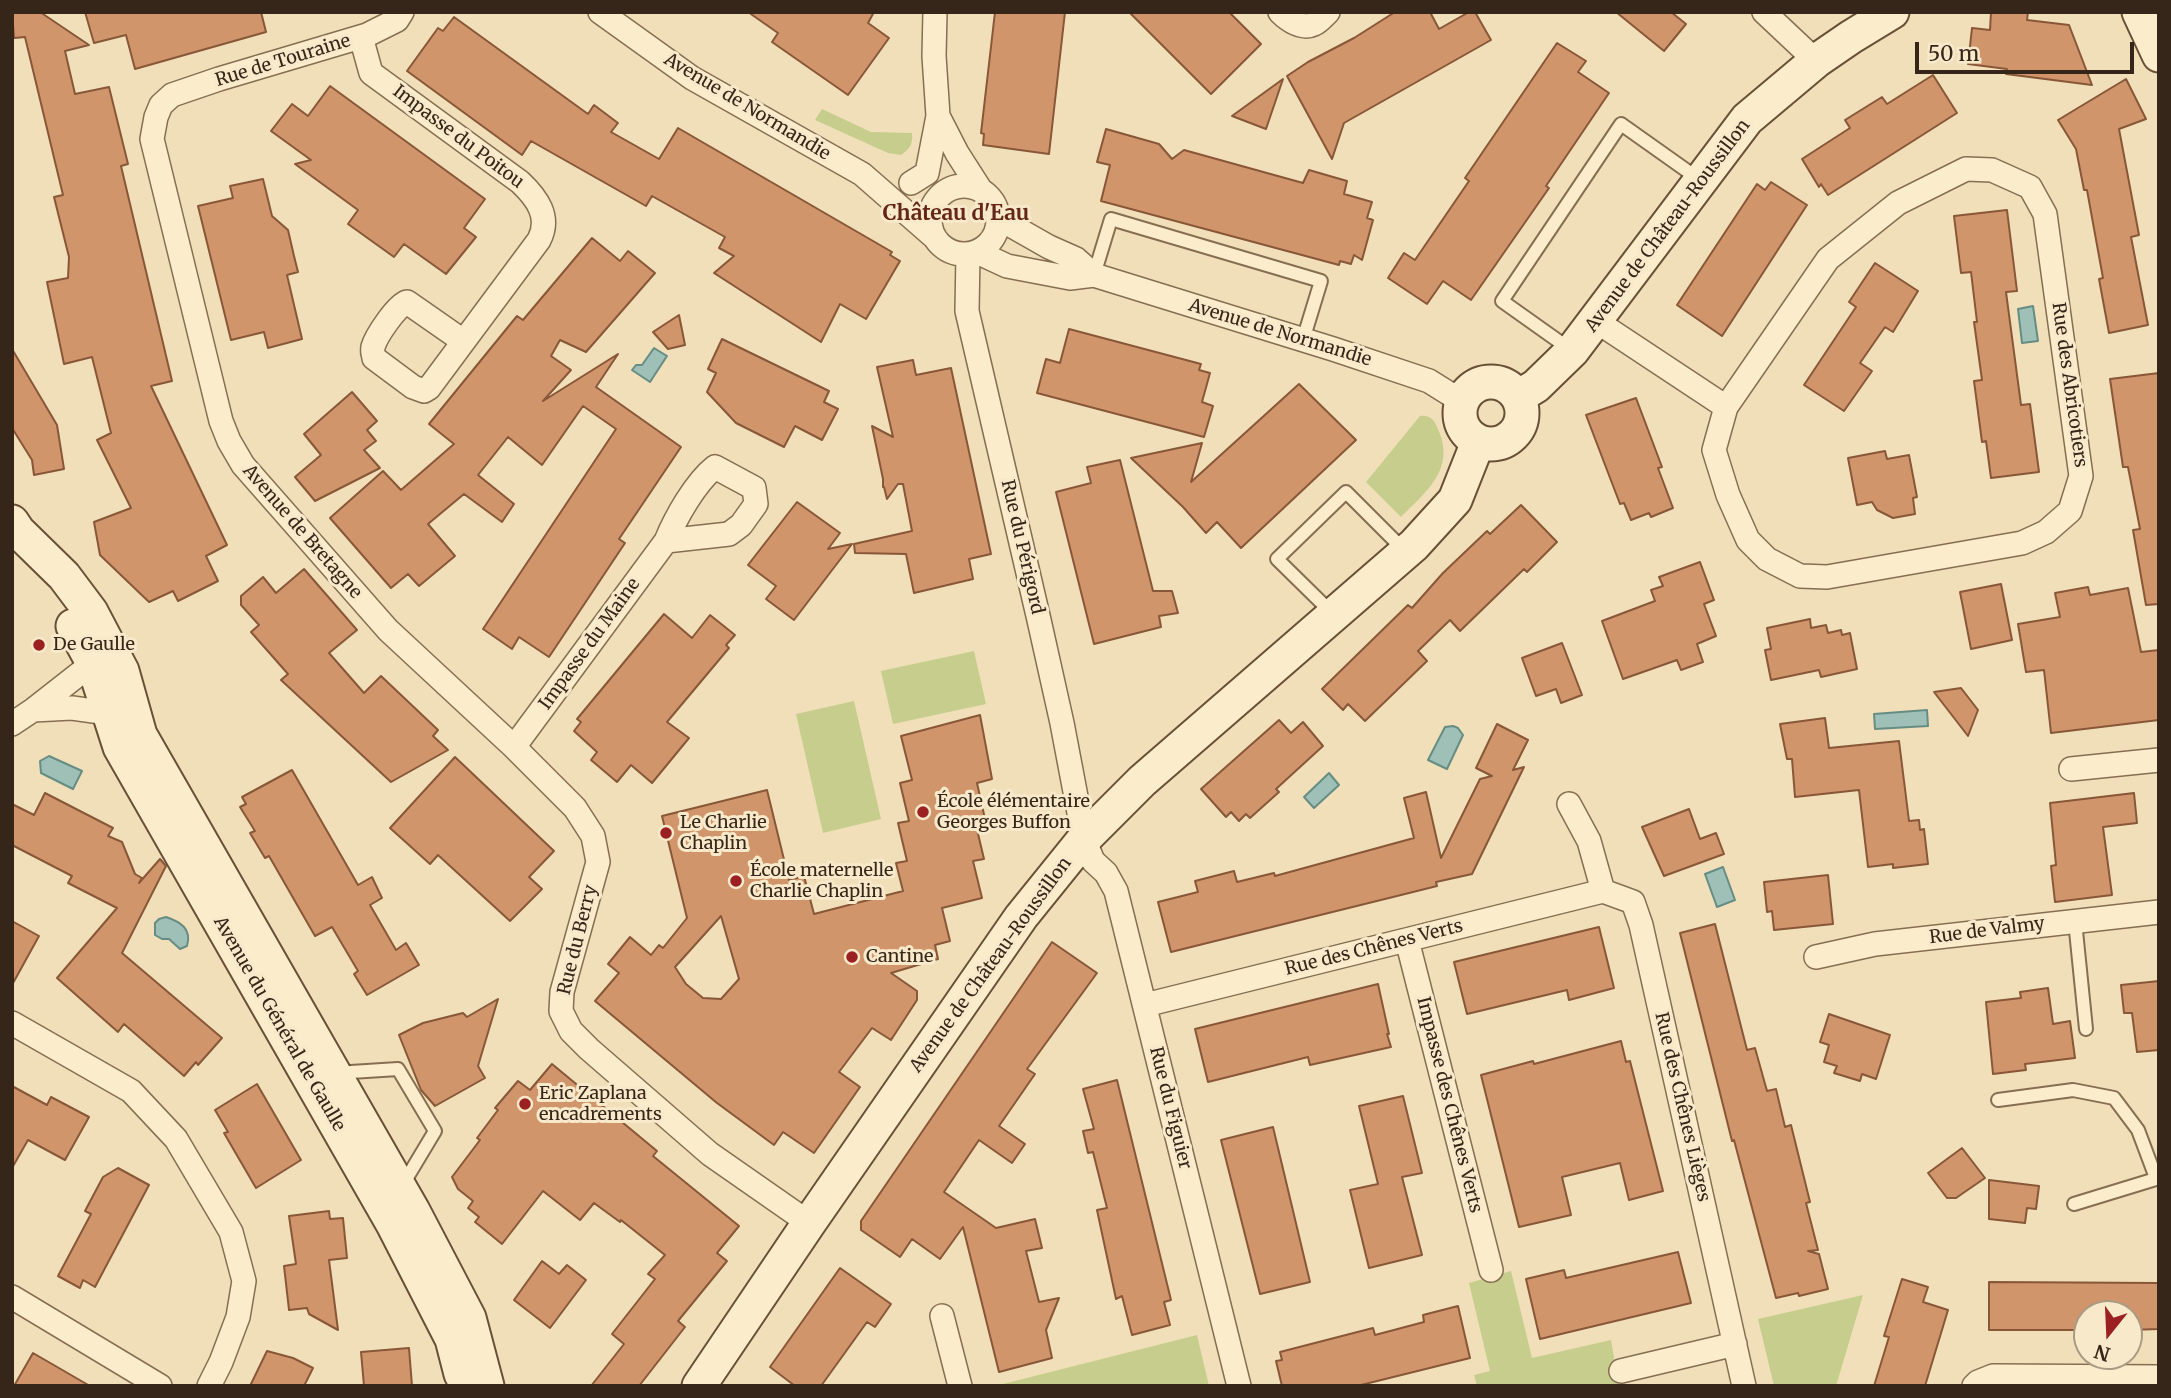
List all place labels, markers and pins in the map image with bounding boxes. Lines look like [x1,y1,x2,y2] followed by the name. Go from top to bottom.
[53,634,135,656] place label: De Gaulle
[31,637,47,653] marker: De Gaulle
[937,791,1090,834] place label: École élémentaire Georges Buffon
[915,804,931,820] marker: École élémentaire Georges Buffon
[680,812,767,854] place label: Le Charlie Chaplin
[658,825,674,841] marker: Le Charlie Chaplin
[750,860,893,903] place label: École maternelle Charlie Chaplin
[728,873,744,889] marker: École maternelle Charlie Chaplin
[866,946,933,968] place label: Cantine
[844,949,860,965] marker: Cantine
[539,1083,662,1126] place label: Eric Zaplana encadrements
[517,1096,533,1112] marker: Eric Zaplana encadrements

